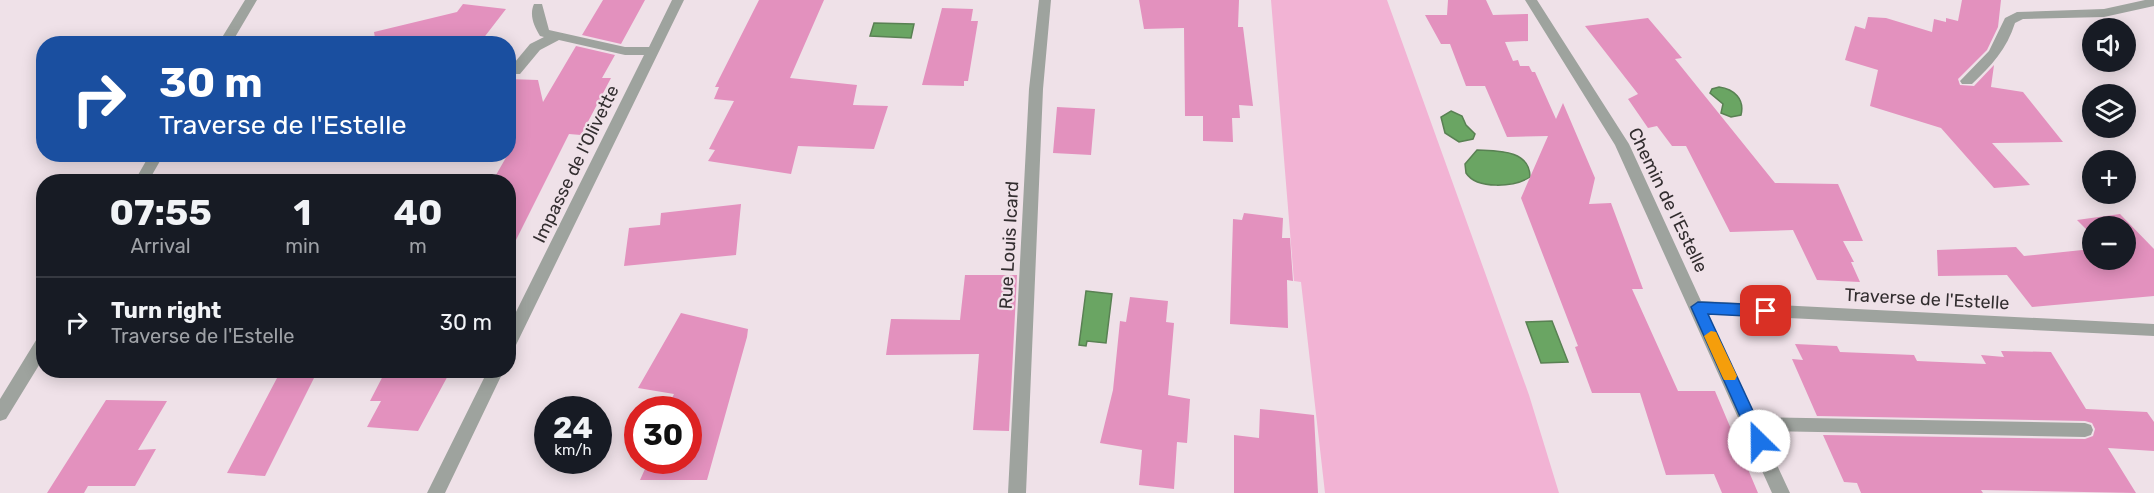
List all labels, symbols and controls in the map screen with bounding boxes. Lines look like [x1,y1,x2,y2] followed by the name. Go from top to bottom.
[2082,18,2136,270] map controls
[2082,18,2136,72] button: sound
[159,58,263,108] text: 30 m
[60,60,138,138] icon: right
[528,82,624,246] street label: Impasse de l'Olivette
[2082,84,2136,138] button: layers
[159,109,407,141] text: Traverse de l'Estelle
[1623,124,1713,276] street label: Chemin de l'Estelle
[2082,150,2136,204] button: +
[995,180,1023,310] street label: Rue Louis Icard
[110,191,212,234] text: 07:55
[294,191,311,234] text: 1
[393,191,442,234] text: 40
[2082,216,2136,270] button: −
[131,234,191,258] text: Arrival
[285,234,320,258] text: min
[409,234,427,258] text: m
[1844,284,2010,314] street label: Traverse de l'Estelle
[1740,285,1791,336] pin
[1749,294,1782,327] icon: arrive
[111,297,221,324] text: Turn right
[60,306,93,339] icon: right
[440,309,492,336] text: 30 m
[111,324,295,348] text: Traverse de l'Estelle
[624,396,702,474] speed limit sign: 30
[1727,409,1791,473] position arrow
[553,410,593,446] text: 24
[554,441,592,459] text: km/h

